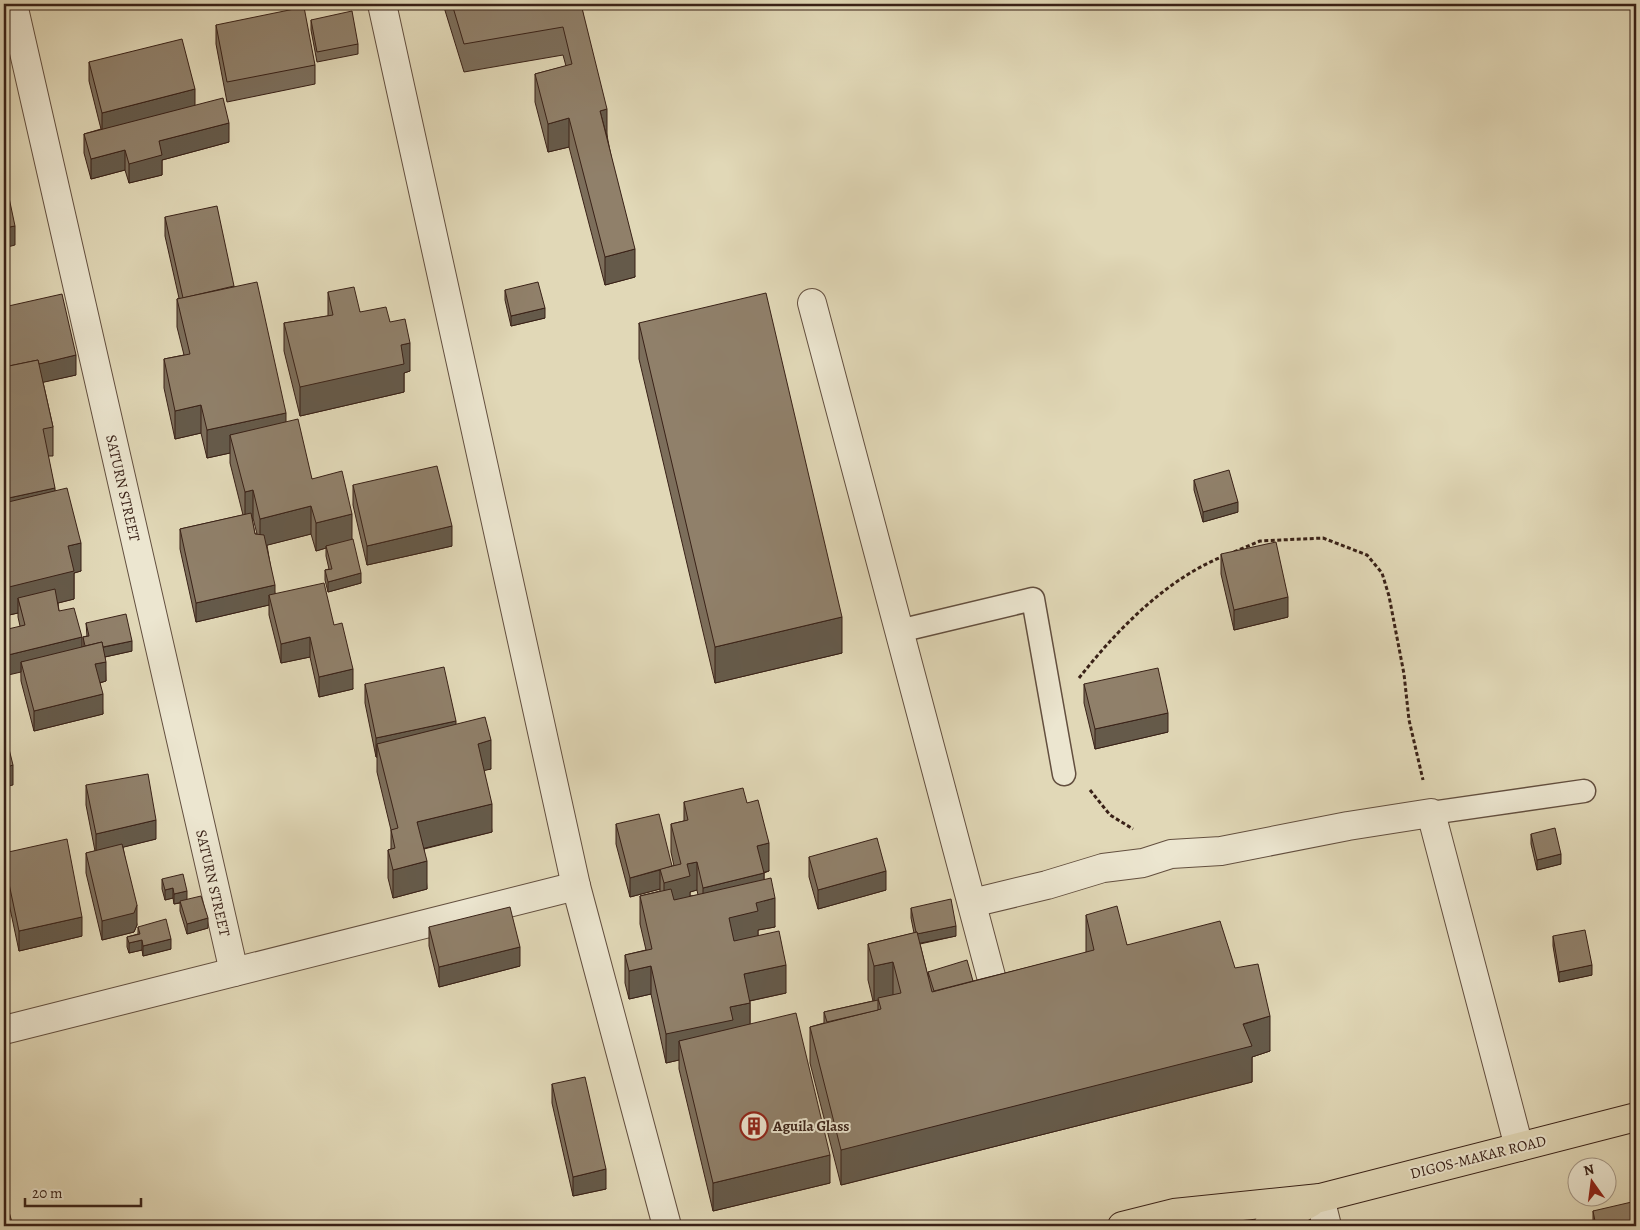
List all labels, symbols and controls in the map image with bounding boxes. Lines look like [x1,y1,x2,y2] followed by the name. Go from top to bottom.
[101,433,145,544] street label: SATURN STREET
[191,828,235,939] street label: SATURN STREET
[739,1111,769,1141] building icon: Aguila Glass
[772,1116,850,1136] place label: Aguila Glass
[1408,1130,1548,1184] street label: DIGOS-MAKAR ROAD
[1568,1158,1618,1208] north arrow
[1582,1159,1596,1180] text: N
[25,1175,141,1207] scale bar
[32,1183,63,1203] text: 20 m

